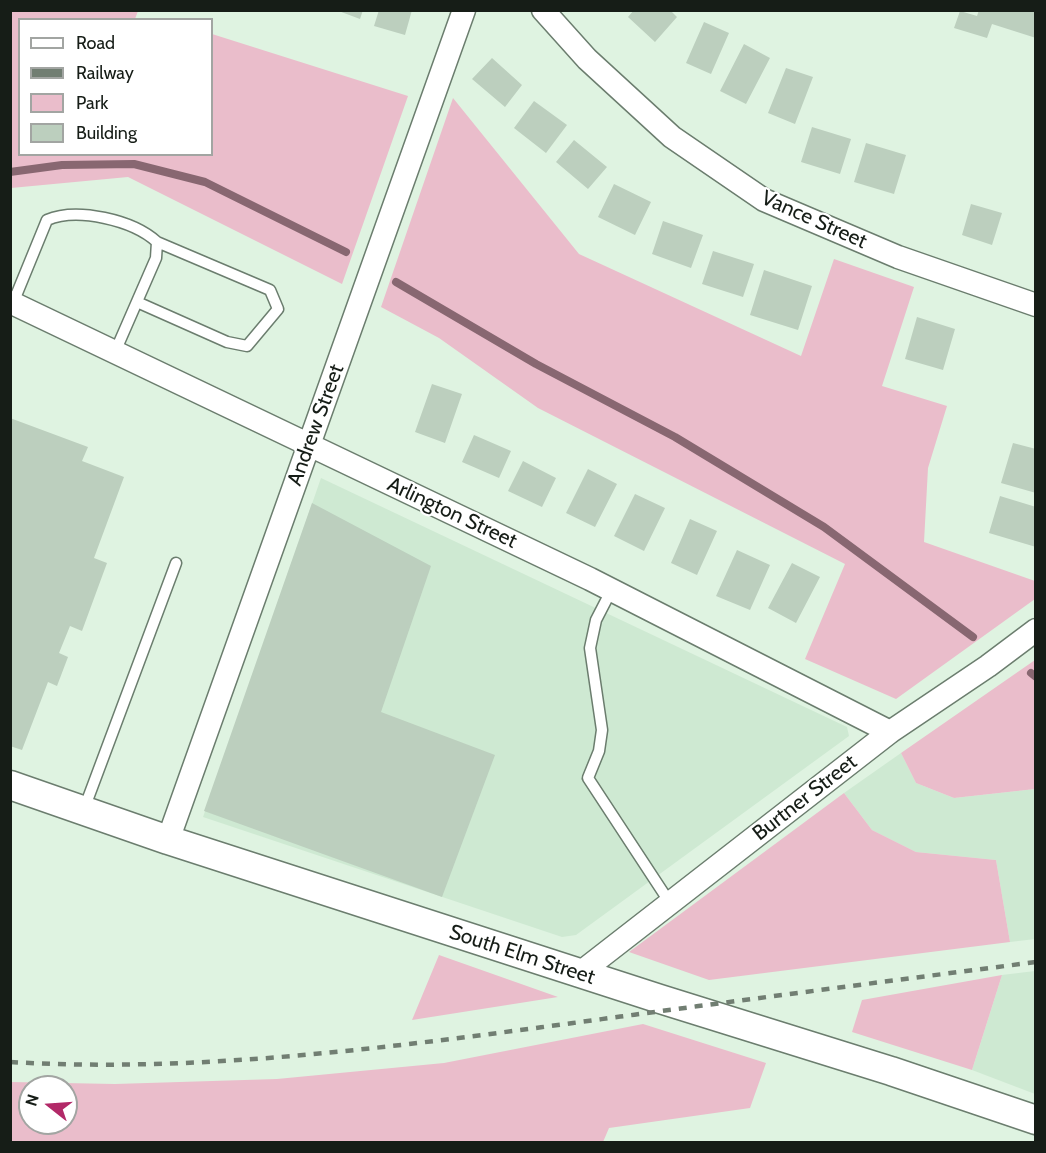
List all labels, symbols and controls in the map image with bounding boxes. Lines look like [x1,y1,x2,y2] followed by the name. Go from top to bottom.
[18,18,213,156] legend
[76,32,115,54] text: Road
[76,62,134,84] text: Railway
[76,92,108,114] text: Park
[76,122,137,144] text: Building
[757,186,871,254] street label: Vance Street
[282,361,350,489] street label: Andrew Street
[383,472,521,554] street label: Arlington Street
[748,750,862,846] street label: Burtner Street
[446,920,598,990] street label: South Elm Street
[18,1075,78,1135] north arrow
[21,1092,43,1108] text: N

